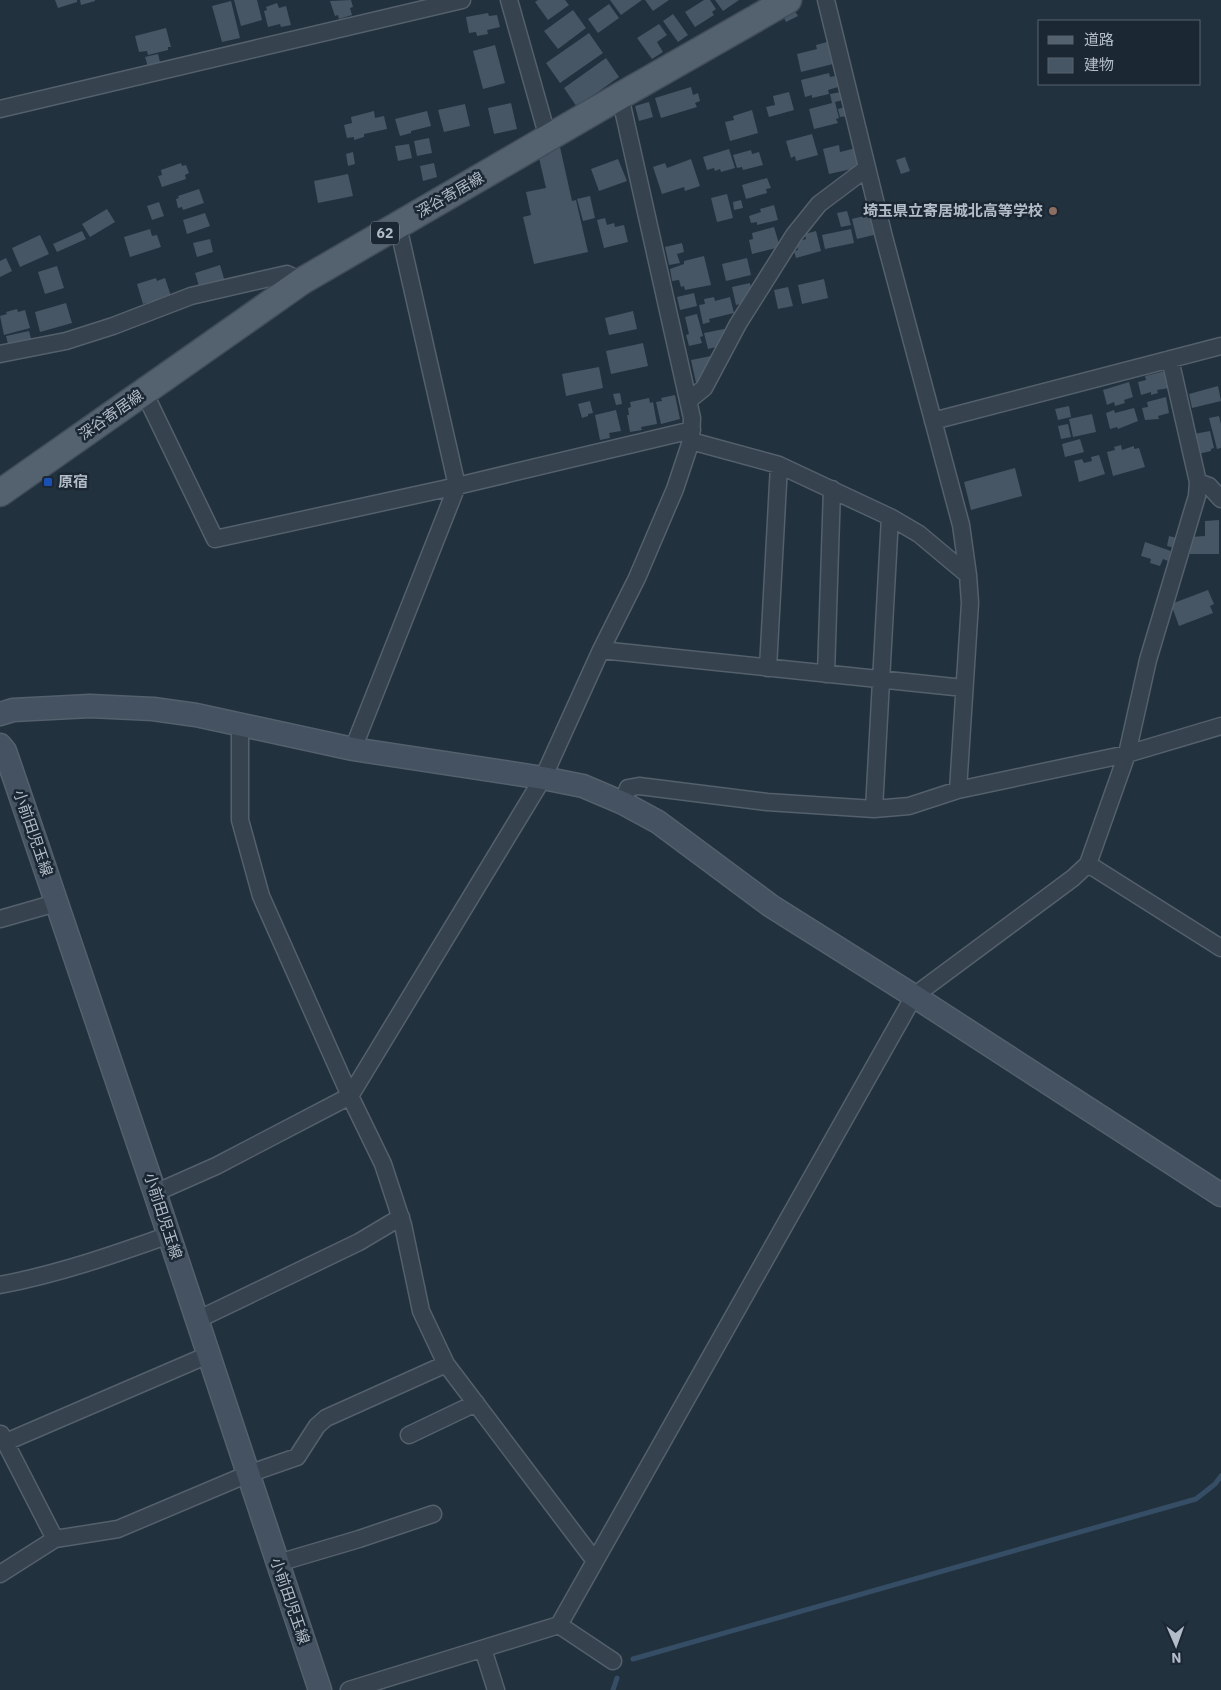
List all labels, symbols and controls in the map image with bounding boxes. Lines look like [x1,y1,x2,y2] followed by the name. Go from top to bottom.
[1038,20,1201,85] legend
[1084,30,1114,49] text: 道路
[1084,55,1114,74] text: 建物
[413,168,487,222] street label: 深谷寄居線
[863,201,1043,220] place label: 埼玉県立寄居城北高等学校
[1047,205,1059,217] marker: 埼玉県立寄居城北高等学校
[371,222,399,244] road number: 62
[75,385,147,444] street label: 深谷寄居線
[58,472,88,491] place label: 原宿
[42,476,54,488] marker: 原宿
[10,787,57,878] street label: 小前田児玉線
[141,1170,186,1262] street label: 小前田児玉線
[267,1555,314,1646] street label: 小前田児玉線
[1151,1620,1201,1670] north arrow
[1171,1649,1182,1667] text: N

